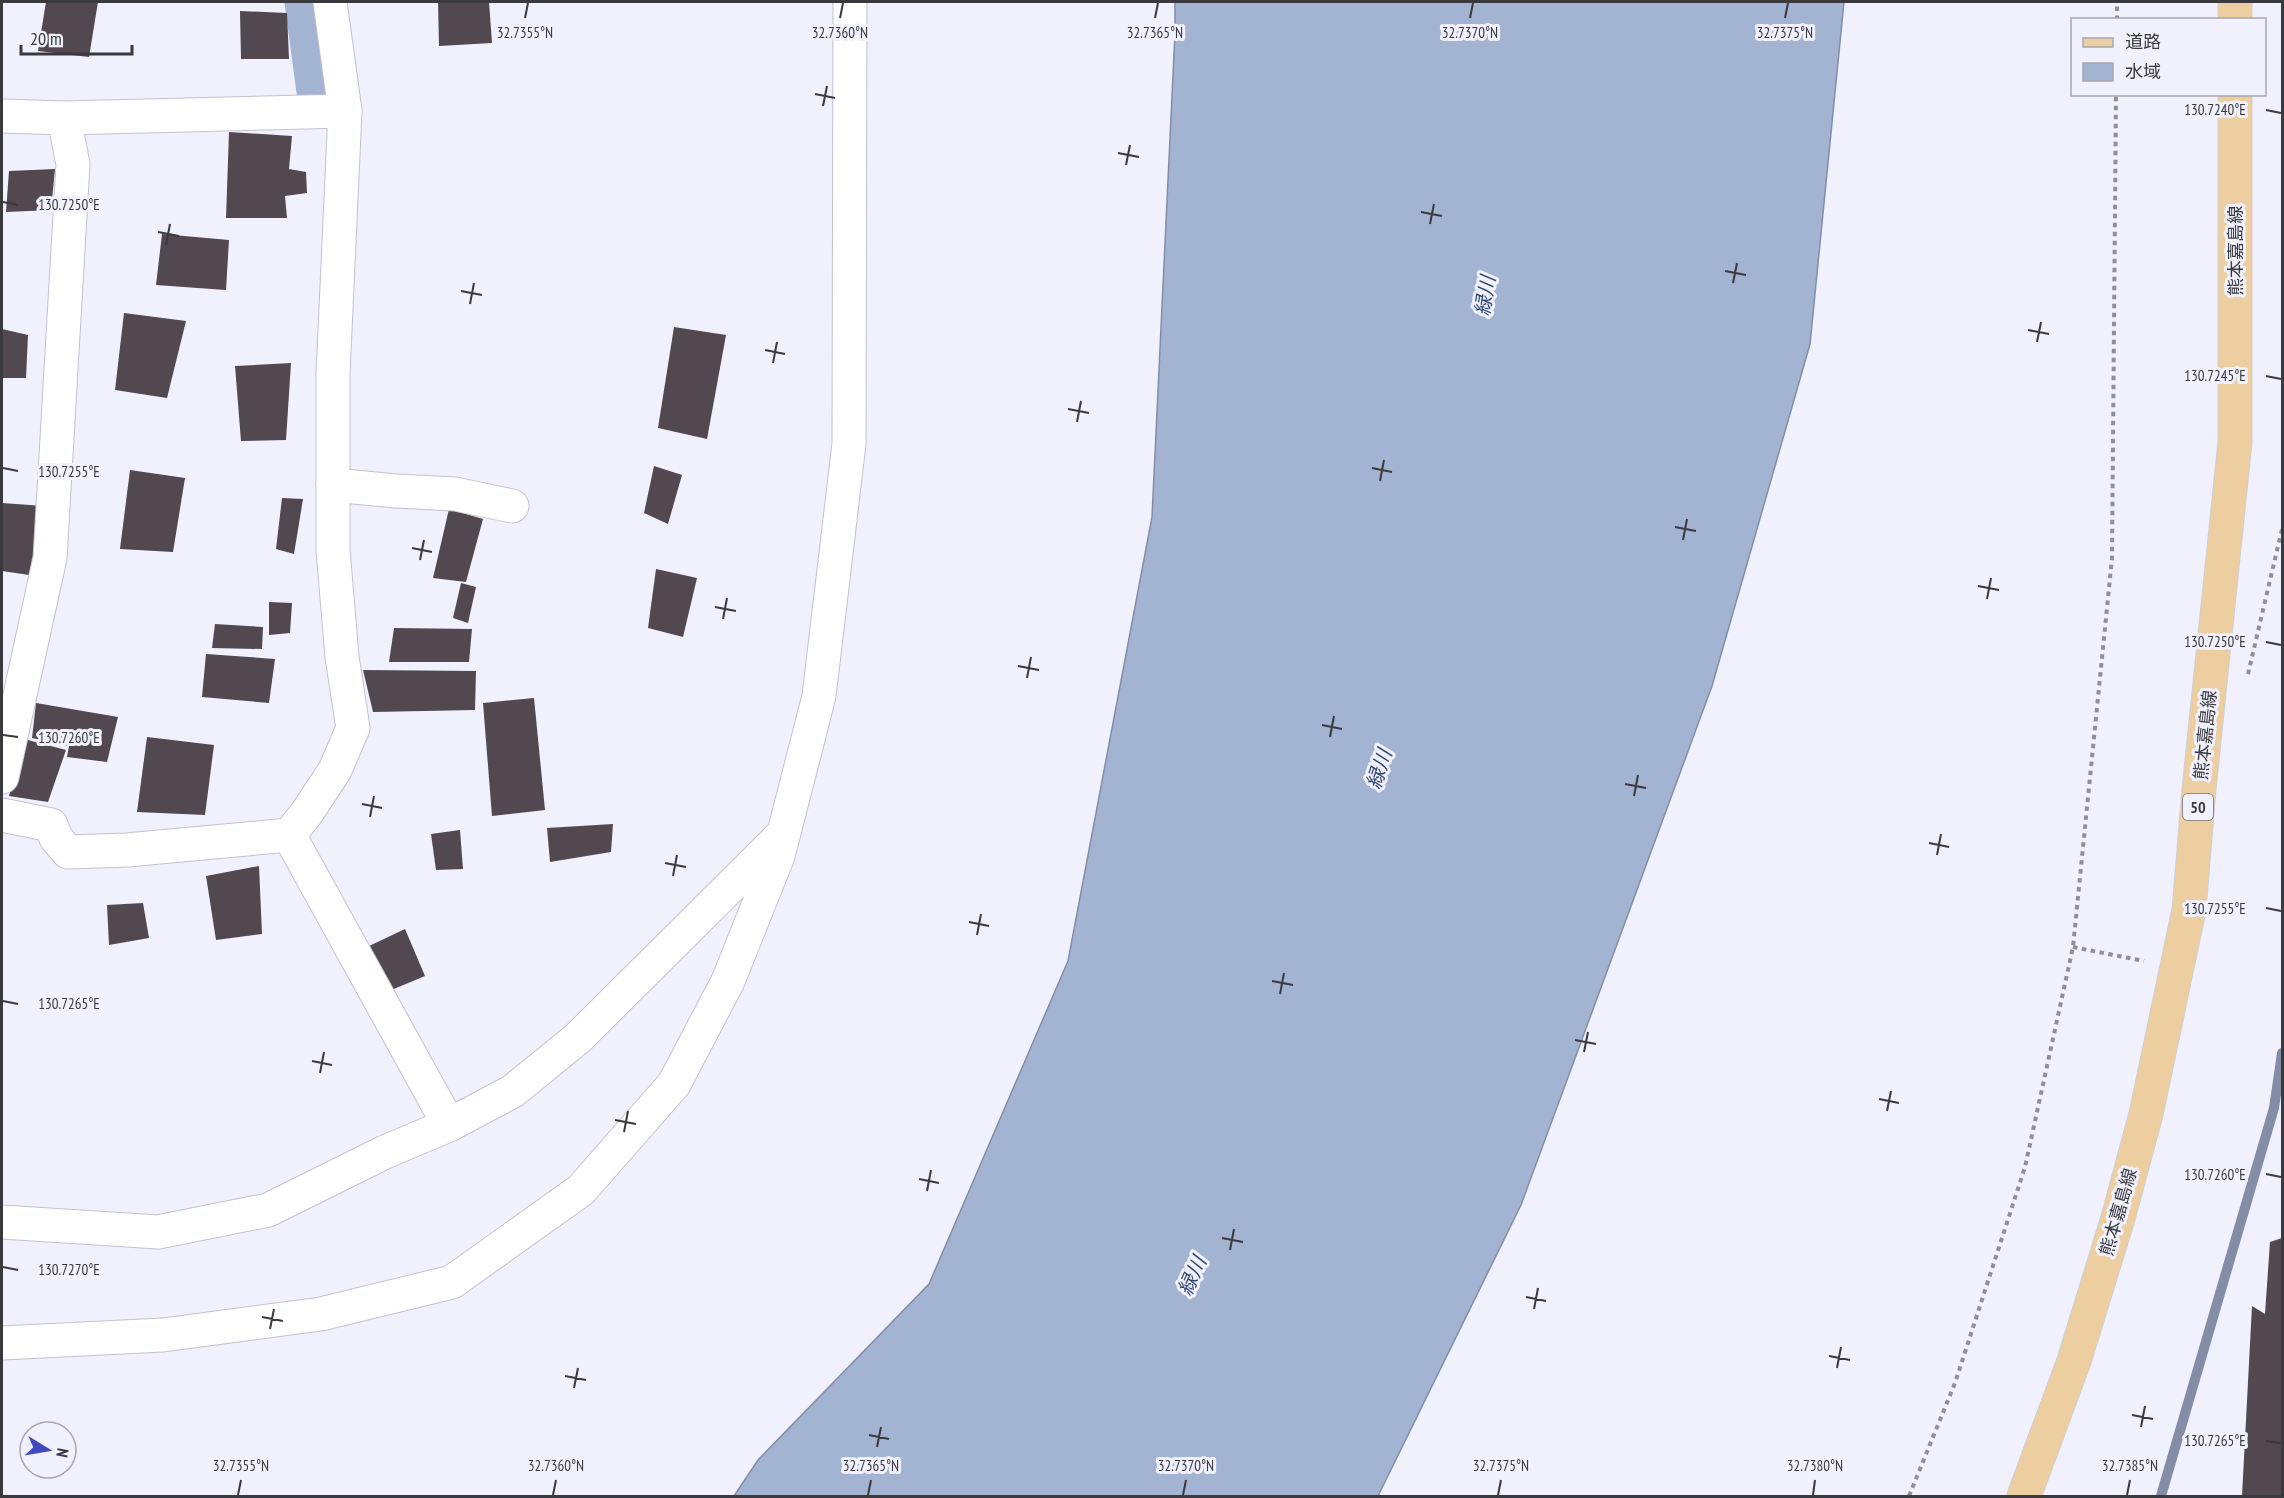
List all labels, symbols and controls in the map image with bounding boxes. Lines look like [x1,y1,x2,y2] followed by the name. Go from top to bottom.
[21,18,132,56] scale bar
[2071,18,2266,96] legend
[497,23,553,42] text: 32.7355°N
[812,23,868,42] text: 32.7360°N
[1127,23,1183,42] text: 32.7365°N
[1442,23,1498,42] text: 32.7370°N
[1757,23,1813,42] text: 32.7375°N
[30,27,62,50] text: 20 m
[2125,30,2161,53] text: 道路
[2125,60,2161,83] text: 水域
[2184,100,2246,119] text: 130.7240°E
[38,195,100,214] text: 130.7250°E
[2224,206,2247,296] street label: 熊本嘉島線
[1469,272,1501,318] water label: 緑川
[2184,366,2246,385] text: 130.7245°E
[38,462,100,481] text: 130.7255°E
[2184,632,2246,651] text: 130.7250°E
[2189,689,2221,781] street label: 熊本嘉島線
[38,728,100,747] text: 130.7260°E
[1360,744,1398,792] water label: 緑川
[2183,794,2213,820] road number: 50
[2184,899,2246,918] text: 130.7255°E
[38,994,100,1013] text: 130.7265°E
[2184,1165,2246,1184] text: 130.7260°E
[2095,1166,2141,1258] street label: 熊本嘉島線
[1172,1251,1213,1300] water label: 緑川
[38,1260,100,1279] text: 130.7270°E
[18,1420,78,1480] north arrow
[2184,1431,2246,1450] text: 130.7265°E
[52,1447,73,1459] text: N
[213,1456,269,1475] text: 32.7355°N
[528,1456,584,1475] text: 32.7360°N
[843,1456,899,1475] text: 32.7365°N
[1158,1456,1214,1475] text: 32.7370°N
[1473,1456,1529,1475] text: 32.7375°N
[1787,1456,1843,1475] text: 32.7380°N
[2102,1456,2158,1475] text: 32.7385°N

